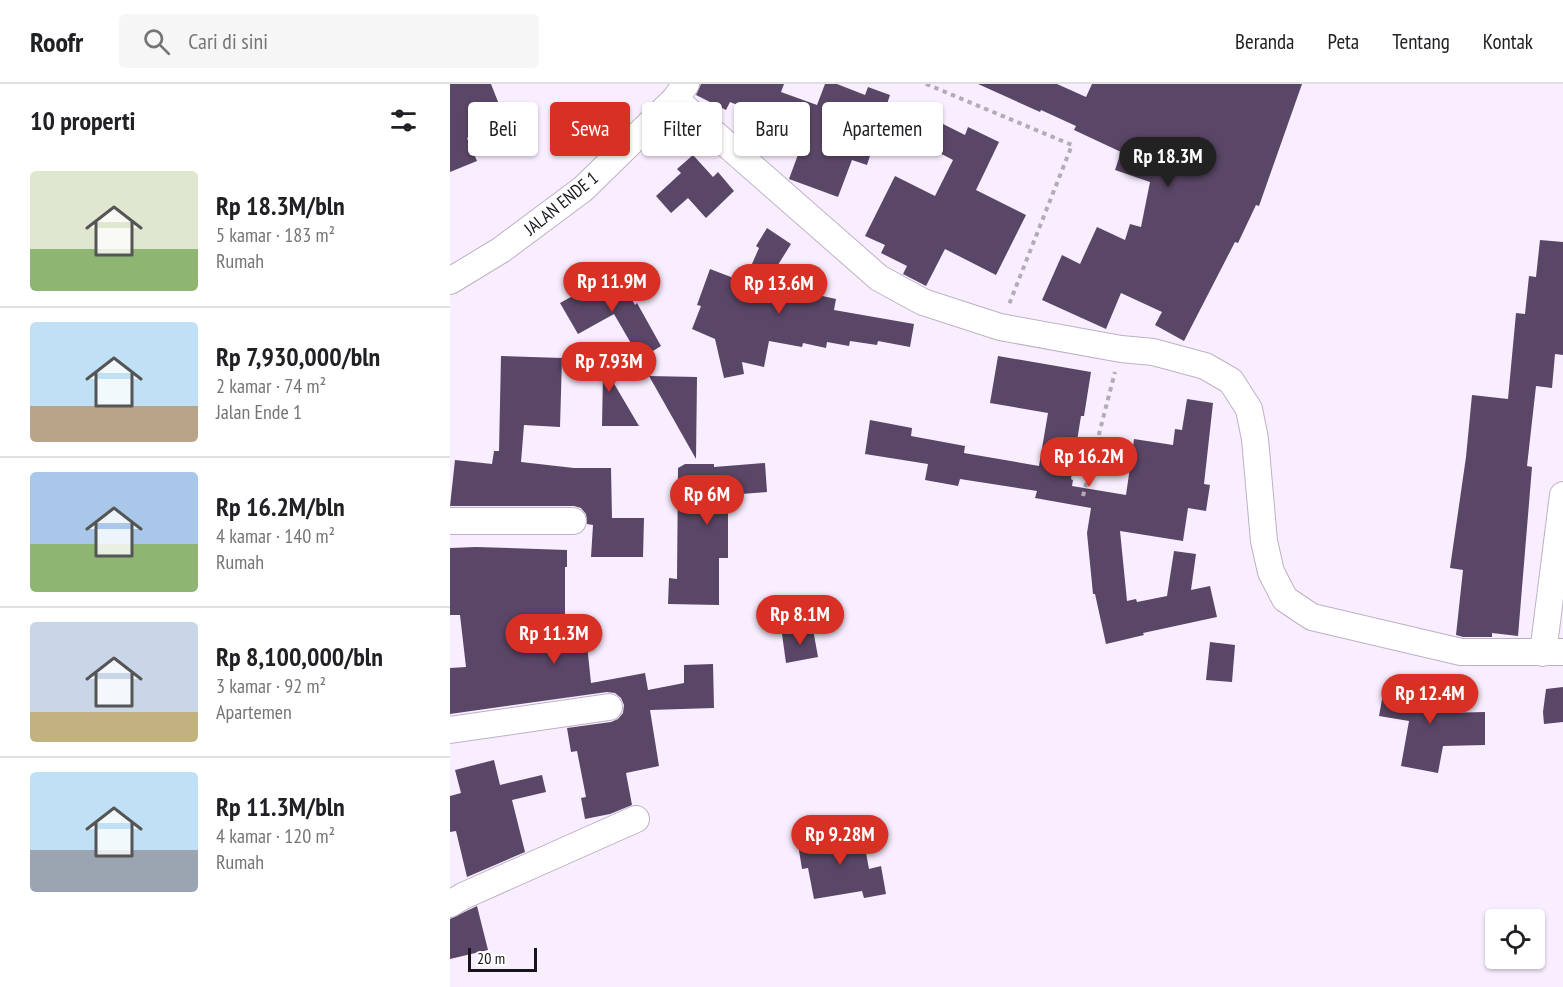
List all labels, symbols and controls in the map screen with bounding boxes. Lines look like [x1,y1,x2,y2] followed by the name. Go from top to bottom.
[119,14,539,68] search box
[30,23,83,60] text: Roofr
[140,25,173,58] icon: search
[188,27,268,55] text: Cari di sini
[1235,28,1295,55] text: Beranda
[1328,28,1359,55] text: Peta
[1392,28,1450,55] text: Tentang
[1483,28,1533,55] text: Kontak
[468,102,538,156] chip: Beli
[550,102,630,156] chip: Sewa
[642,102,722,156] chip: Filter
[734,102,810,156] chip: Baru
[822,102,943,156] chip: Apartemen
[30,104,135,137] text: 10 properti
[387,104,420,137] icon: filters
[1106,137,1230,188] pin: Rp 18.3M
[1133,143,1203,169] text: Rp 18.3M
[518,166,603,241] street label: JALAN ENDE 1
[216,189,345,222] text: Rp 18.3M/bln
[78,195,150,267] icon: home
[216,222,335,248] text: 5 kamar · 183 m²
[216,248,264,274] text: Rumah
[550,262,674,313] pin: Rp 11.9M
[717,264,841,315] pin: Rp 13.6M
[577,268,647,294] text: Rp 11.9M
[744,270,814,296] text: Rp 13.6M
[216,340,380,373] text: Rp 7,930,000/bln
[547,342,671,393] pin: Rp 7.93M
[78,346,150,418] icon: home
[575,348,643,374] text: Rp 7.93M
[216,373,326,399] text: 2 kamar · 74 m²
[216,399,302,425] text: Jalan Ende 1
[1027,437,1151,488] pin: Rp 16.2M
[1054,443,1124,469] text: Rp 16.2M
[665,475,749,526] pin: Rp 6M
[684,481,730,507] text: Rp 6M
[216,490,345,523] text: Rp 16.2M/bln
[78,496,150,568] icon: home
[216,523,335,549] text: 4 kamar · 140 m²
[216,549,264,575] text: Rumah
[745,595,855,646] pin: Rp 8.1M
[770,601,830,627] text: Rp 8.1M
[492,614,616,665] pin: Rp 11.3M
[519,620,589,646] text: Rp 11.3M
[216,640,383,673] text: Rp 8,100,000/bln
[78,646,150,718] icon: home
[216,673,326,699] text: 3 kamar · 92 m²
[1368,674,1492,725] pin: Rp 12.4M
[1395,680,1465,706] text: Rp 12.4M
[216,699,292,725] text: Apartemen
[216,790,345,823] text: Rp 11.3M/bln
[78,796,150,868] icon: home
[778,815,902,866] pin: Rp 9.28M
[805,821,875,847] text: Rp 9.28M
[216,823,335,849] text: 4 kamar · 120 m²
[216,849,264,875] text: Rumah
[1485,909,1545,969] map controls
[1485,909,1545,969] button: locate
[468,945,537,972] scale bar
[477,948,505,968] text: 20 m

